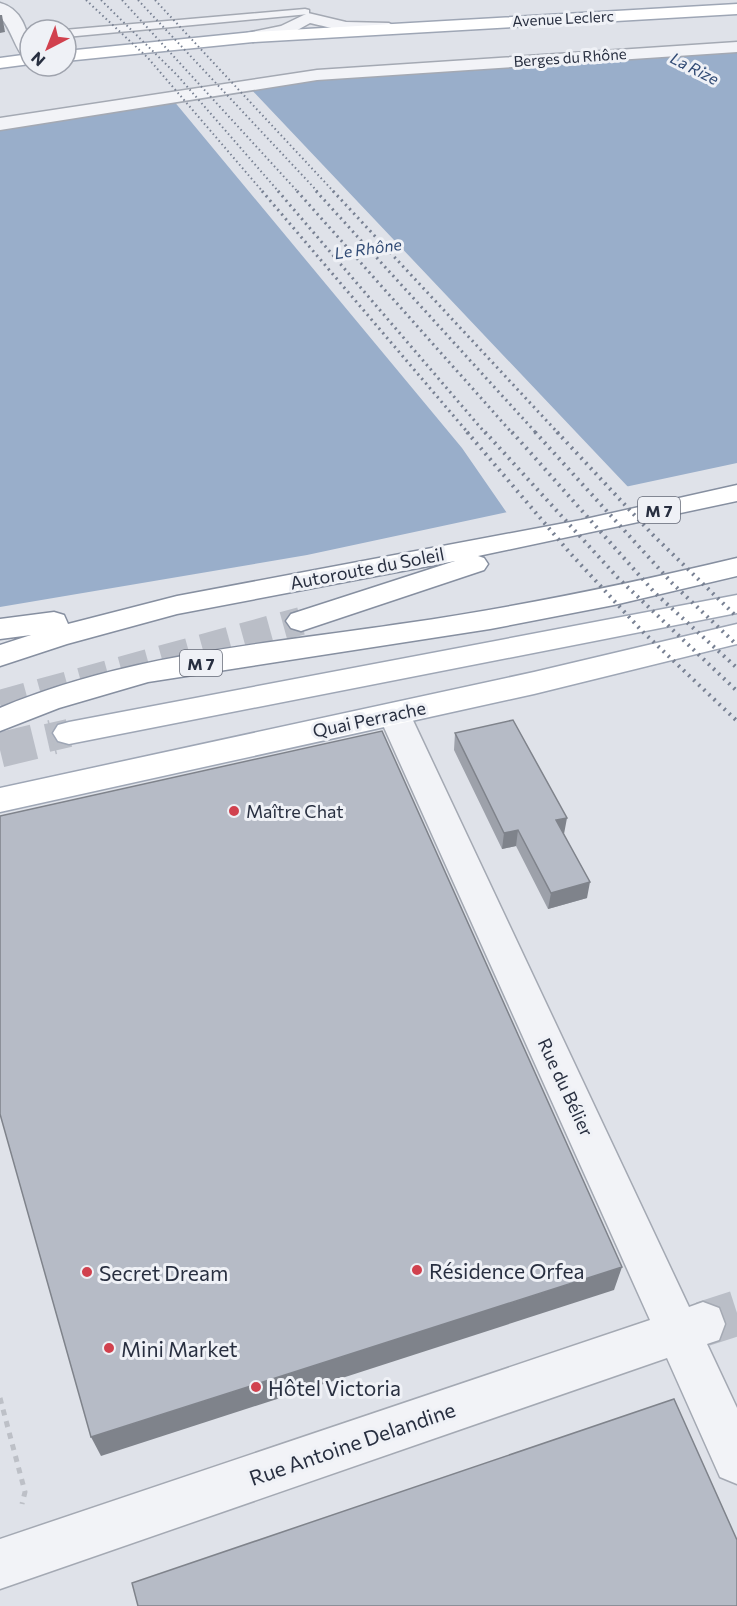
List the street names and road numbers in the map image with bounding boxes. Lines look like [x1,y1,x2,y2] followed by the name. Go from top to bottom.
[512,6,614,30] street label: Avenue Leclerc
[513,44,627,70] street label: Berges du Rhône
[638,497,680,523] road number: M 7
[288,542,446,594] street label: Autoroute du Soleil
[180,650,222,676] road number: M 7
[310,696,428,742] street label: Quai Perrache
[534,1034,598,1140] street label: Rue du Bélier
[246,1396,458,1490] street label: Rue Antoine Delandine

